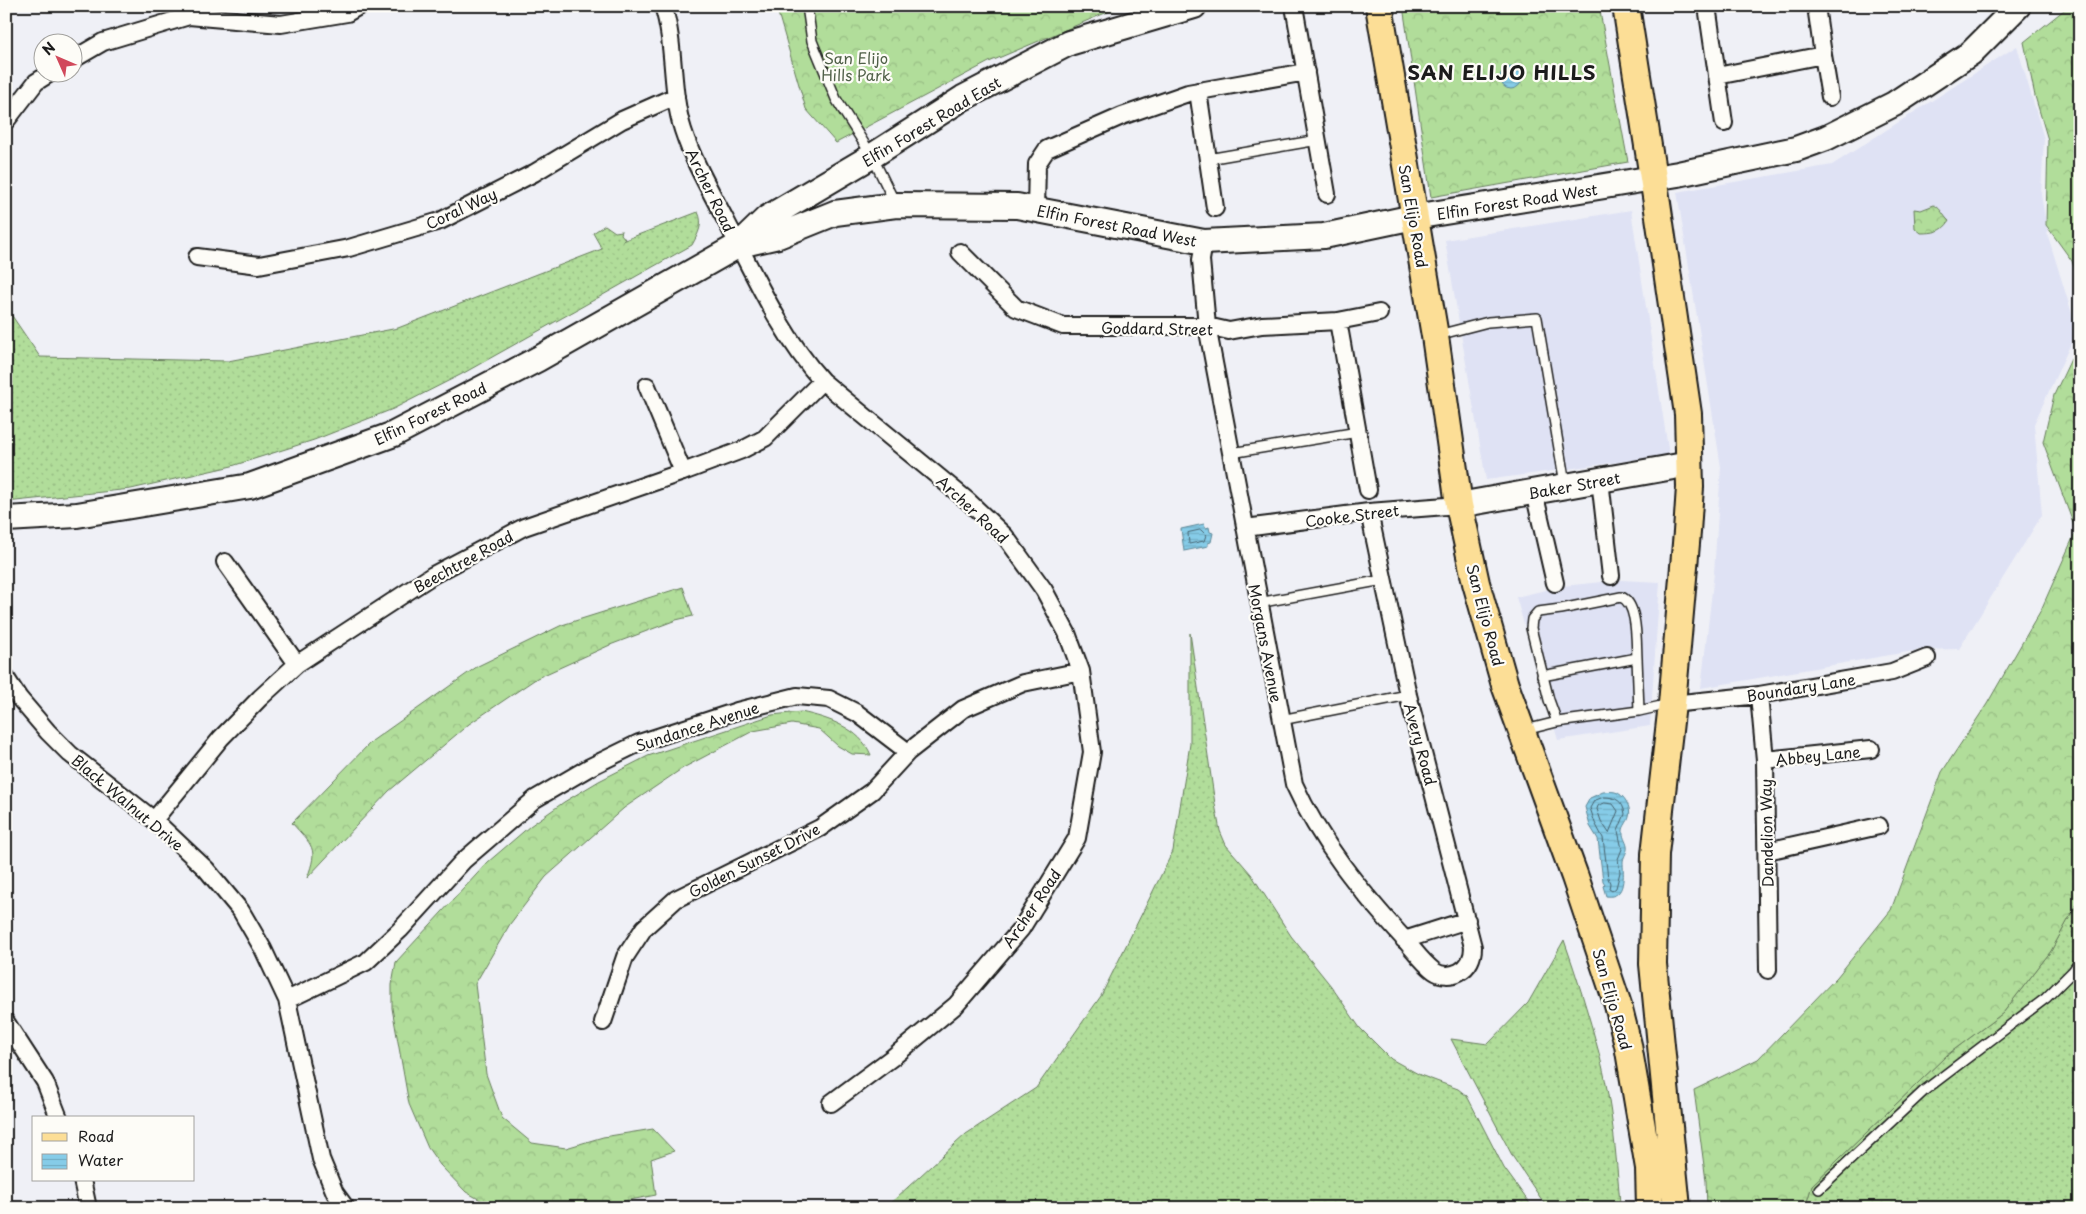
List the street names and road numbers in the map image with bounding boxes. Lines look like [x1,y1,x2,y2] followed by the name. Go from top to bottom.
[857,70,1005,172] street label: Elfin Forest Road East
[681,144,741,236] street label: Archer Road
[1394,162,1434,270] street label: San Elijo Road
[1435,177,1599,225] street label: Elfin Forest Road West
[422,181,500,235] street label: Coral Way
[1035,198,1199,252] street label: Elfin Forest Road West
[1101,316,1213,340] street label: Goddard Street
[370,376,490,450] street label: Elfin Forest Road
[1526,466,1622,504] street label: Baker Street
[932,470,1014,548] street label: Archer Road
[1304,498,1400,532] street label: Cooke Street
[409,524,517,598] street label: Beechtree Road
[1461,561,1511,669] street label: San Elijo Road
[1243,582,1289,704] street label: Morgans Avenue
[1745,667,1857,707] street label: Boundary Lane
[632,695,762,757] street label: Sundance Avenue
[1399,700,1443,788] street label: Avery Road
[1774,739,1862,771] street label: Abbey Lane
[67,748,189,856] street label: Black Walnut Drive
[1754,779,1778,887] street label: Dandelion Way
[684,817,824,903] street label: Golden Sunset Drive
[996,864,1066,952] street label: Archer Road
[1587,945,1639,1053] street label: San Elijo Road

